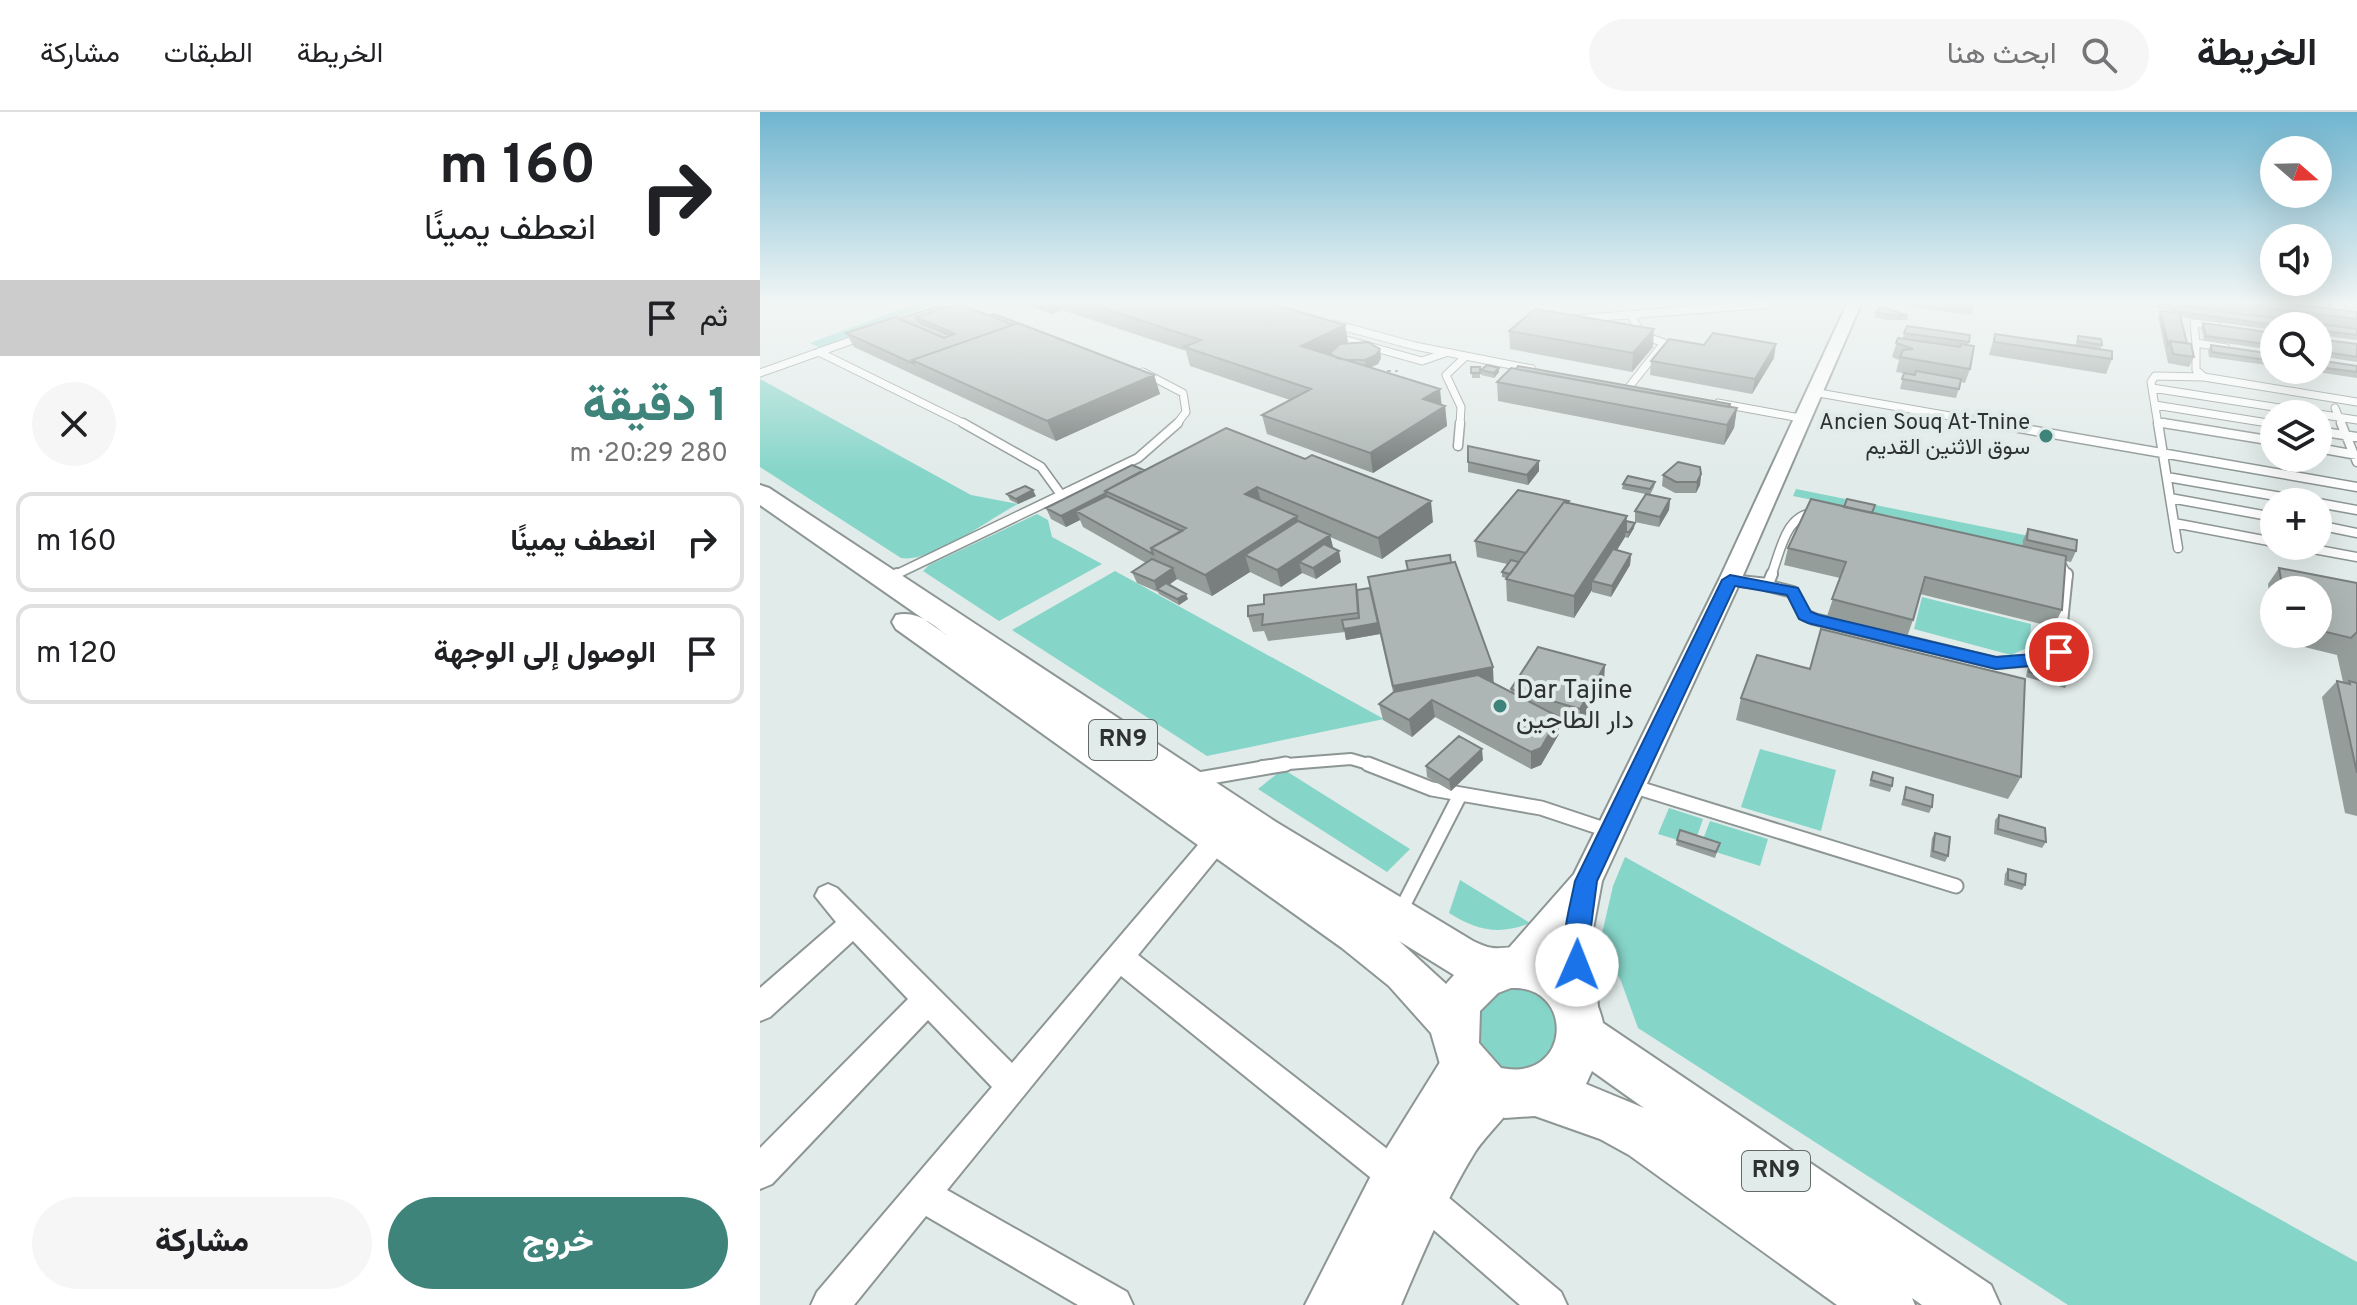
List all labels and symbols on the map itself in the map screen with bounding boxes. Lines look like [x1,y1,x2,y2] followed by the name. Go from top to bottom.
[2260,136,2332,208] north arrow
[1819,410,2030,462] place label: Ancien Souq At-Tnine سوق الاثنين القديم
[2037,427,2055,445] marker: Ancien Souq At-Tnine سوق الاثنين القديم
[2025,618,2093,686] pin
[1516,675,1634,738] place label: Dar Tajine دار الطاجين
[1491,697,1509,715] marker: Dar Tajine دار الطاجين
[1089,720,1157,760] road number: RN9
[1535,923,1619,1007] position arrow
[1742,1151,1810,1191] road number: RN9

